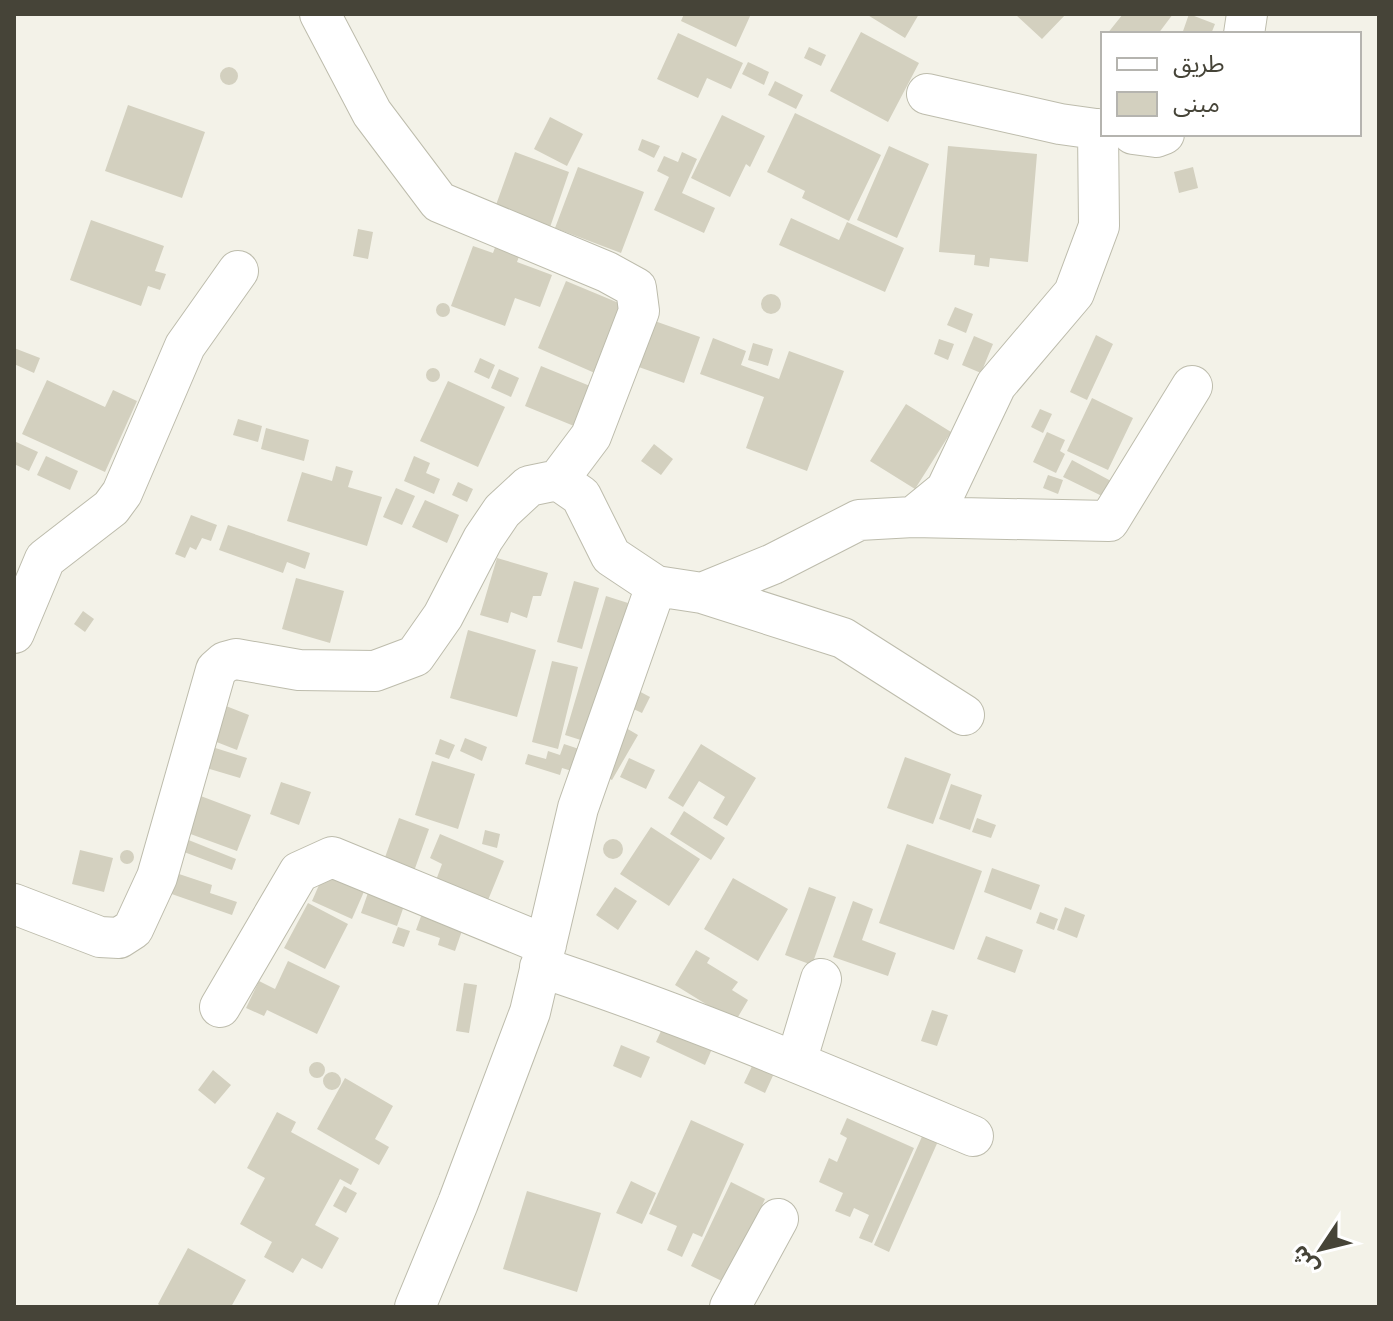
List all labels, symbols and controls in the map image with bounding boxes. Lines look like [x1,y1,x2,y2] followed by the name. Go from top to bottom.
[1101,32,1361,136] legend
[1173,50,1225,79] text: طريق
[1173,90,1220,118] text: مبنى
[1281,1209,1361,1289] north arrow
[1285,1240,1325,1280] text: ش

